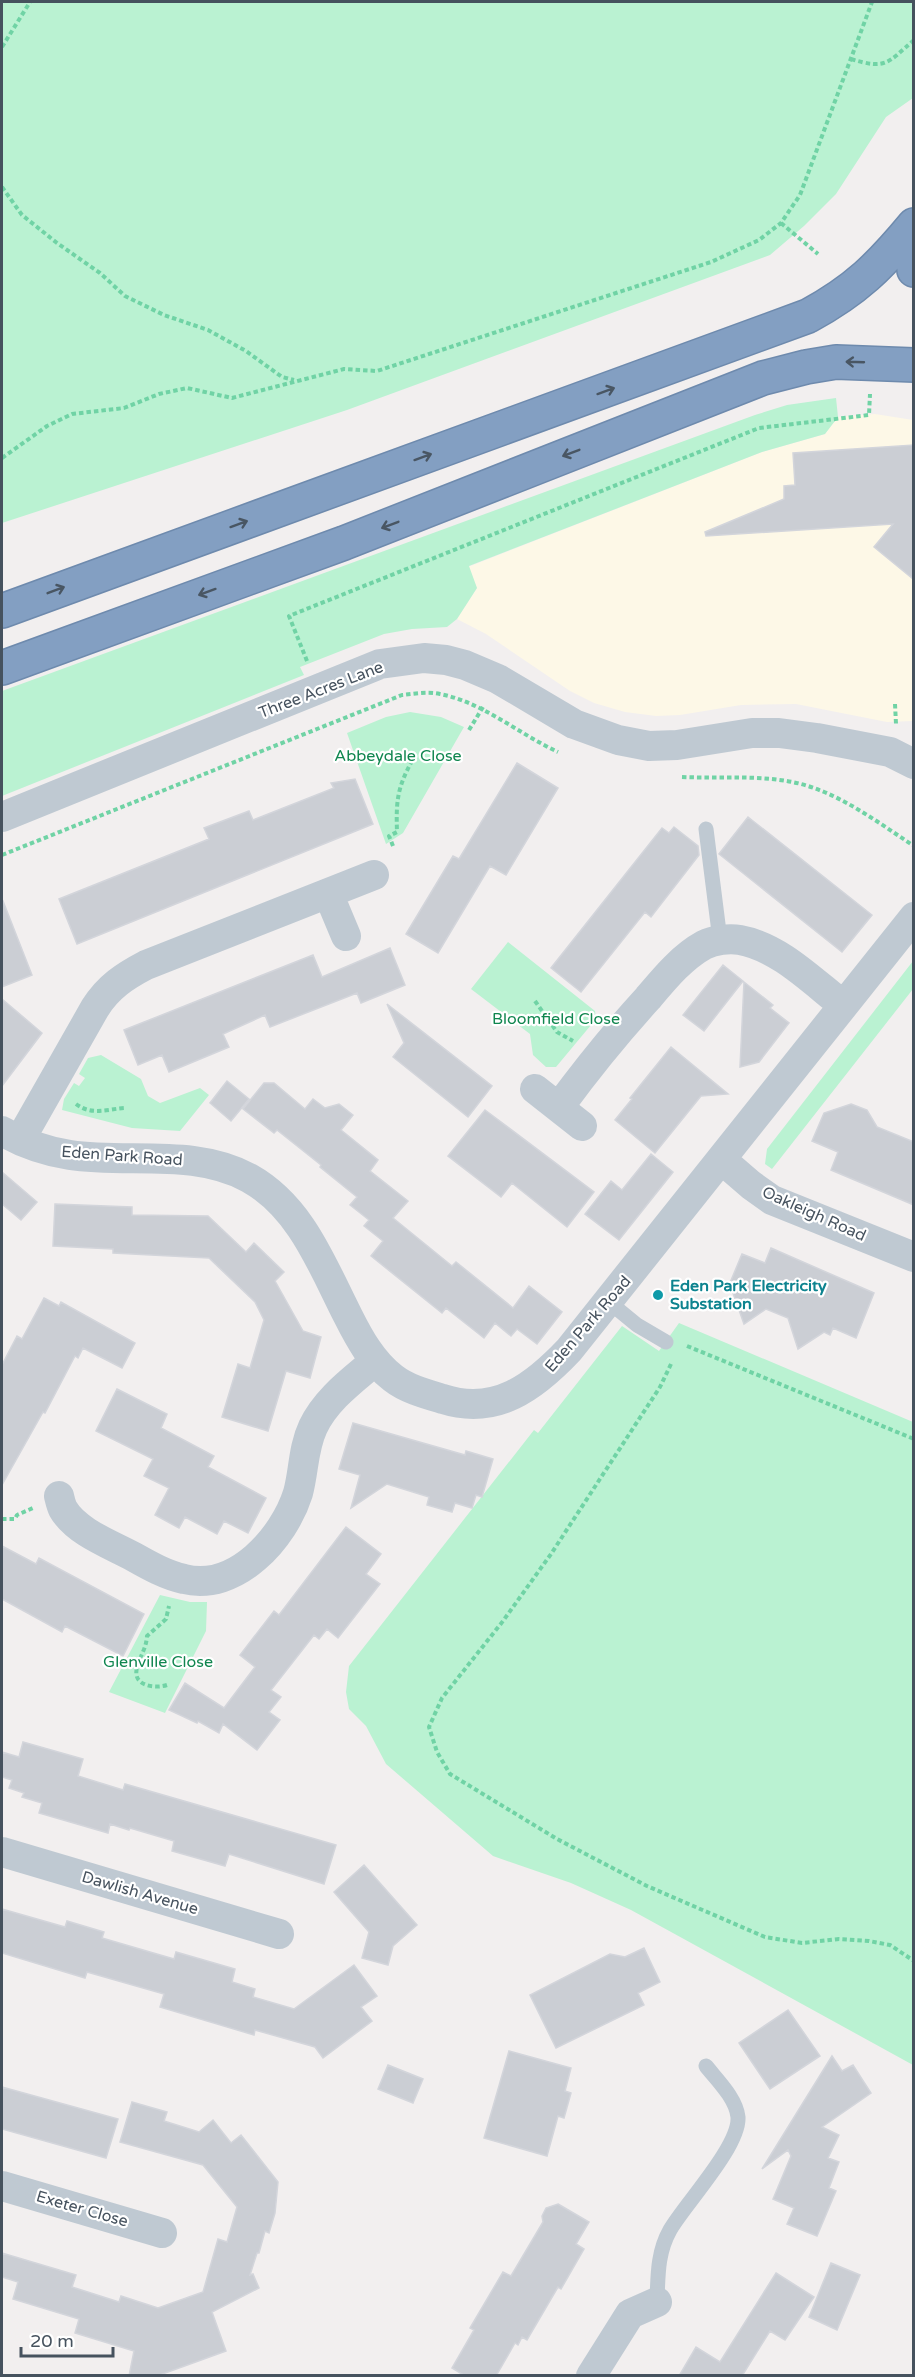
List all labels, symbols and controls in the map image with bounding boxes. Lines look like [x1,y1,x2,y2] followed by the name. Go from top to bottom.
[846,357,866,368] one-way arrow
[596,385,615,396] one-way arrow
[562,448,581,459] one-way arrow
[413,451,432,462] one-way arrow
[230,517,248,528] one-way arrow
[381,520,400,531] one-way arrow
[46,584,65,595] one-way arrow
[198,588,217,599] one-way arrow
[256,657,386,723] street label: Three Acres Lane
[334,746,462,766] park label: Abbeydale Close
[492,1009,620,1029] park label: Bloomfield Close
[61,1142,183,1170] street label: Eden Park Road
[759,1182,869,1246] street label: Oakleigh Road
[541,1272,635,1376] street label: Eden Park Road
[670,1276,827,1314] place label: Eden Park Electricity Substation
[651,1288,665,1302] marker: Eden Park Electricity Substation
[103,1652,213,1672] park label: Glenville Close
[79,1867,201,1919] street label: Dawlish Avenue
[34,2186,130,2232] street label: Exeter Close
[21,2320,112,2358] scale bar
[30,2330,74,2352] text: 20 m

